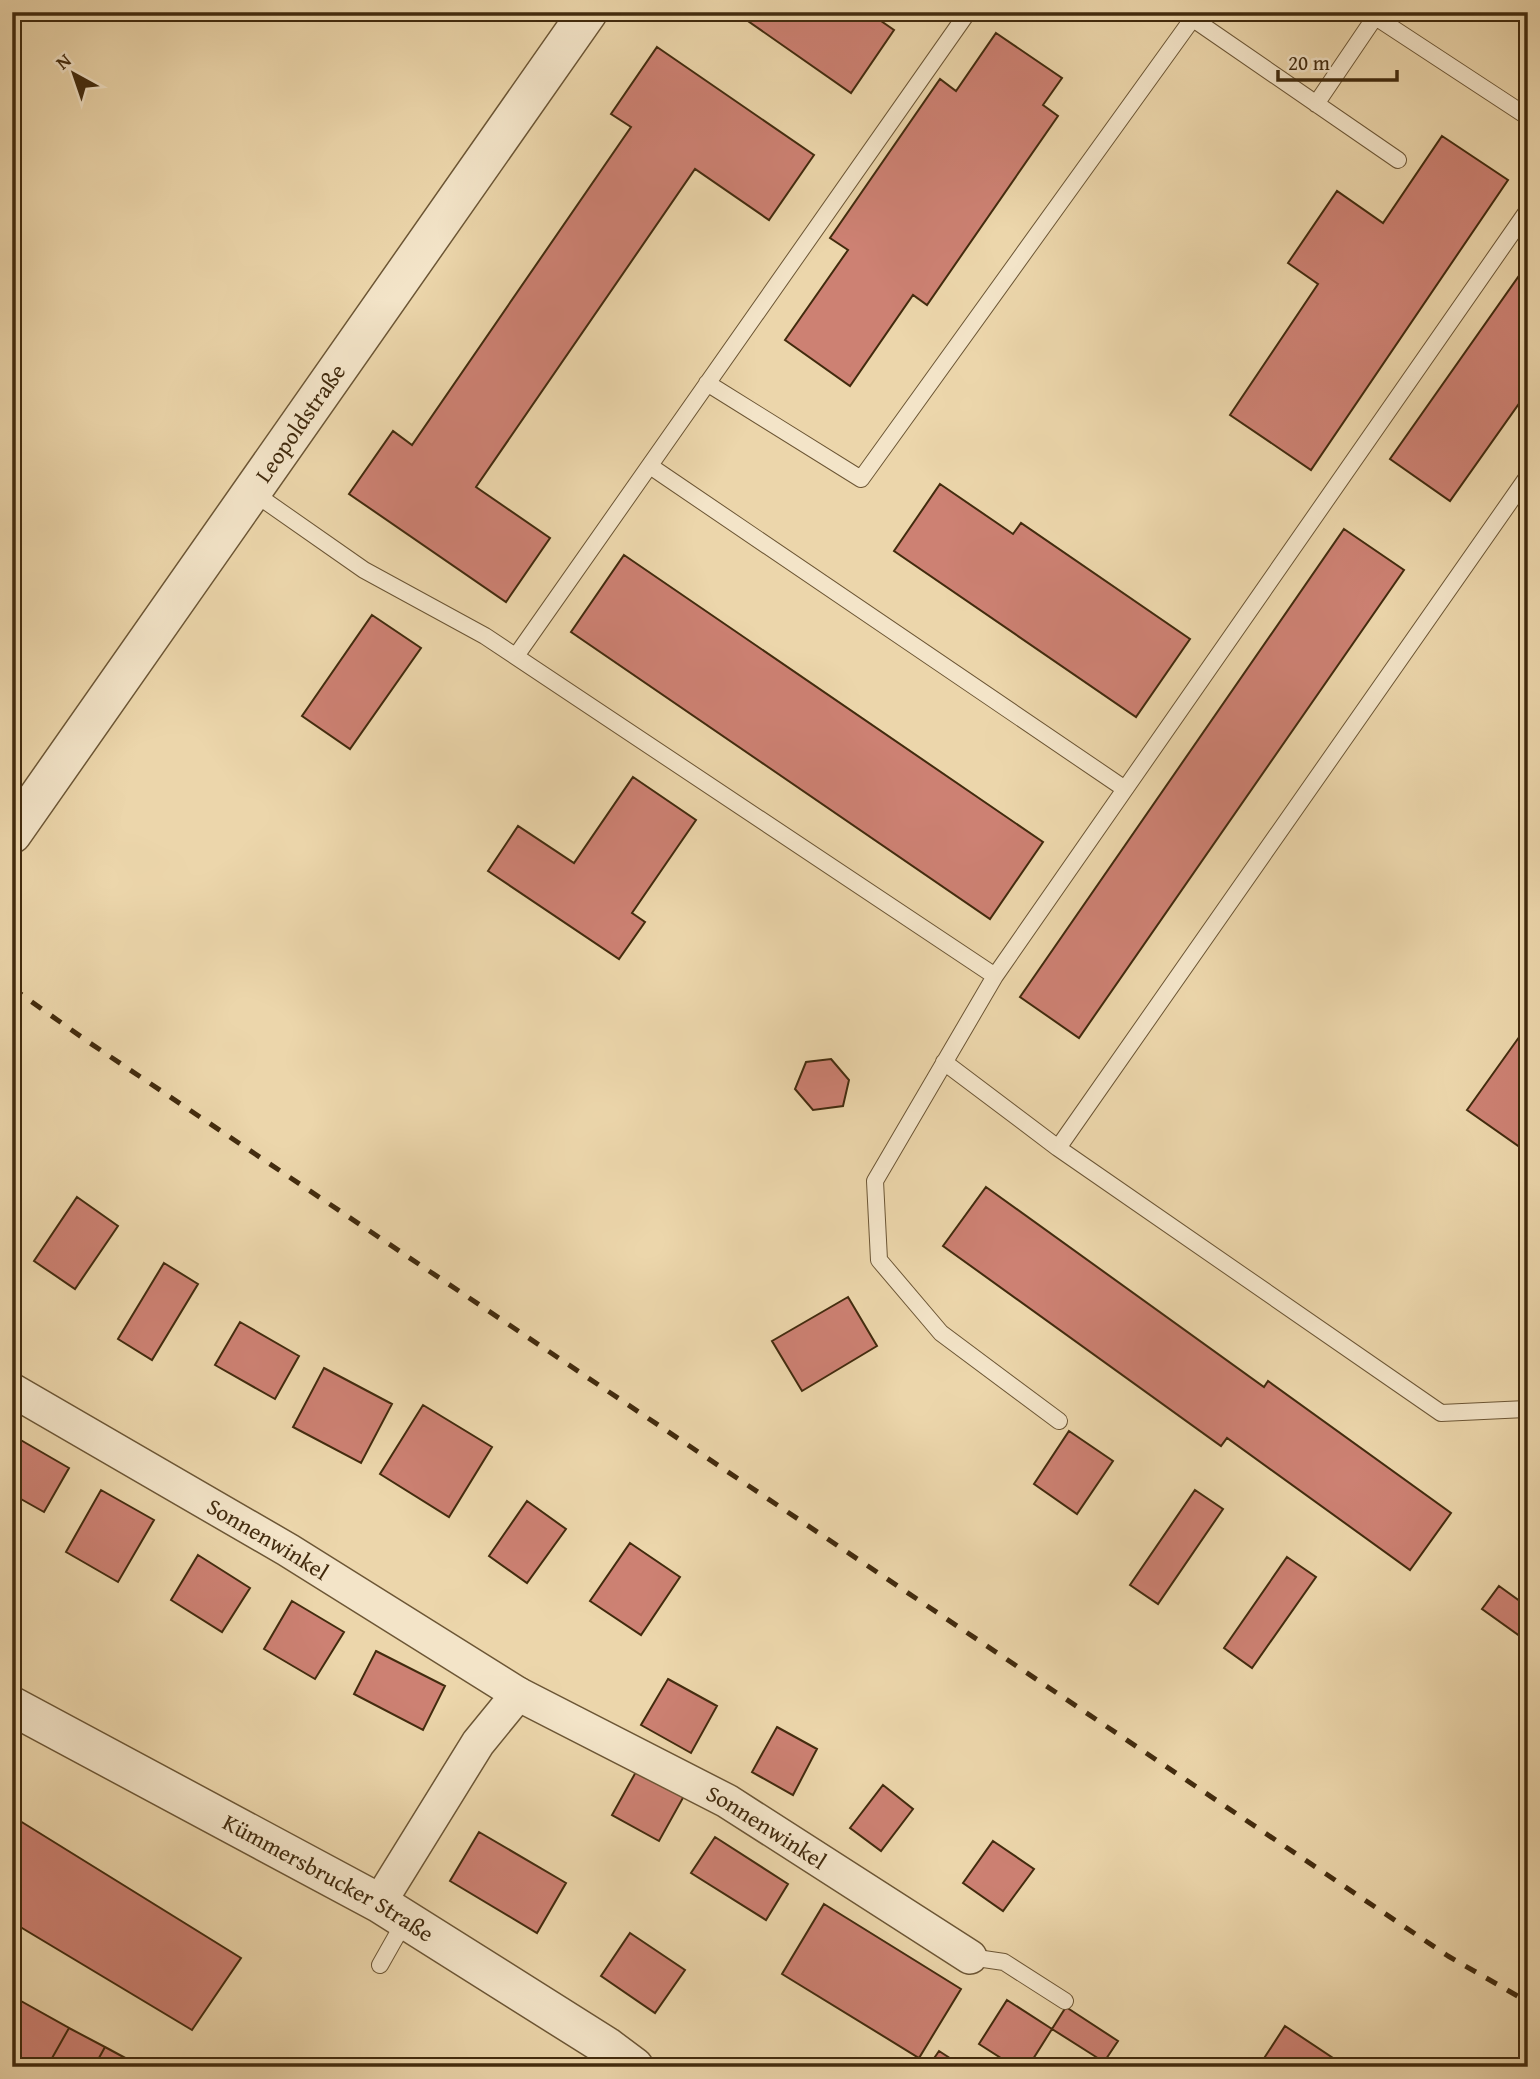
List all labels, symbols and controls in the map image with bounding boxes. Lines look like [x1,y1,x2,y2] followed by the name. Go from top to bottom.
[38,38,108,108] north arrow
[1278,38,1396,82] scale bar
[49,46,77,76] text: N
[1288,47,1330,78] text: 20 m
[246,356,353,489] street label: Leopoldstraße
[201,1489,335,1588] street label: Sonnenwinkel
[701,1776,833,1877] street label: Sonnenwinkel
[217,1805,441,1950] street label: Kümmersbrucker Straße

